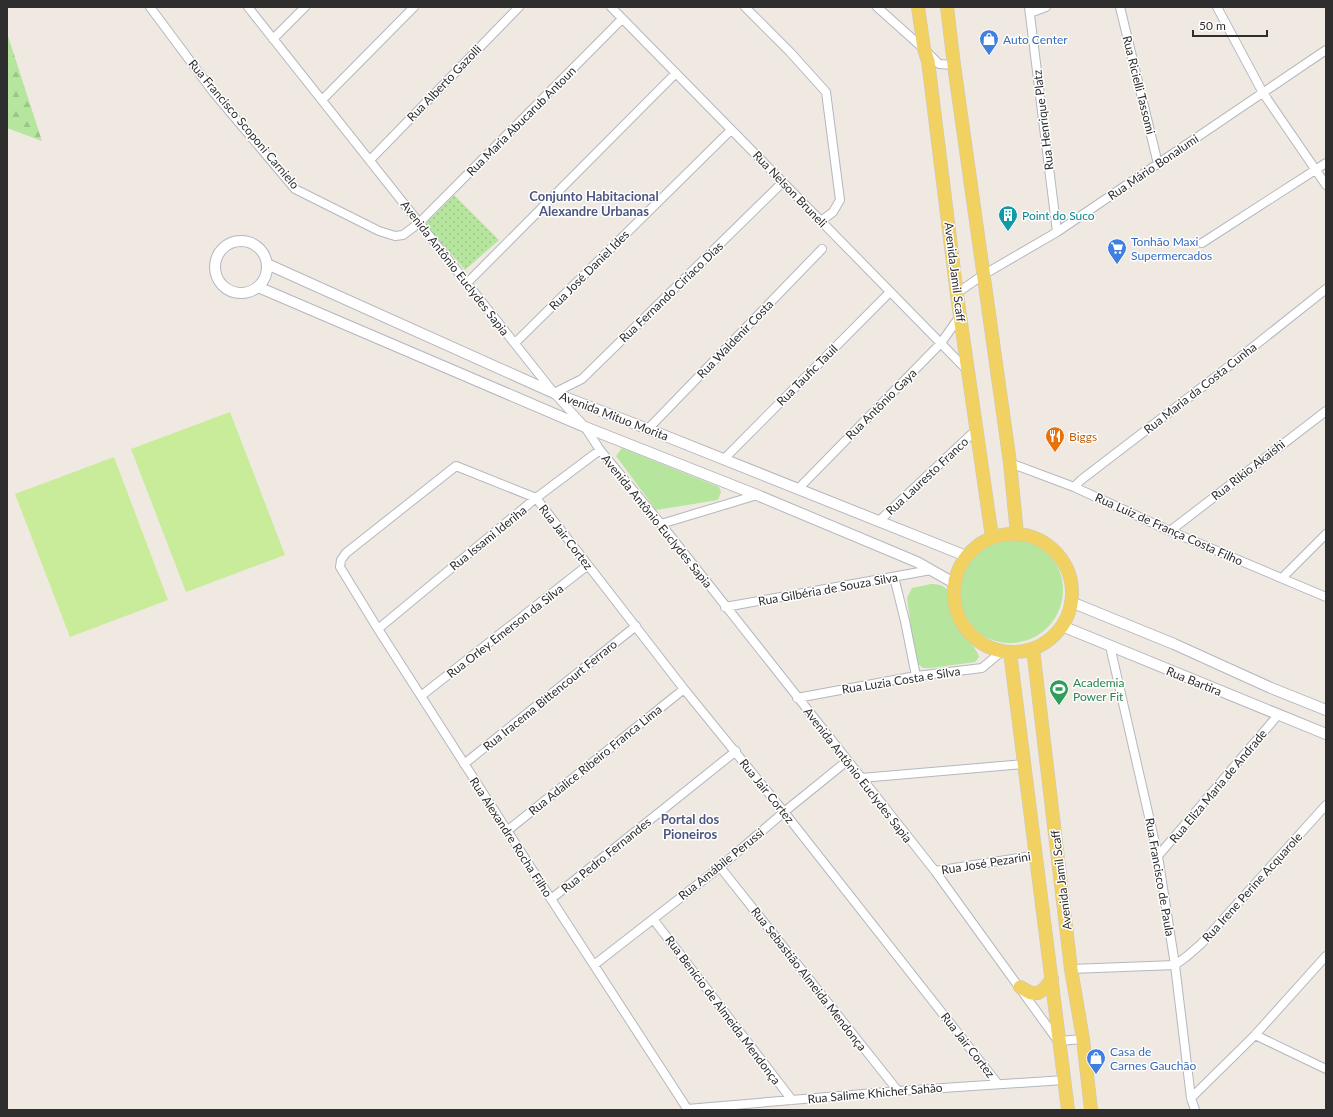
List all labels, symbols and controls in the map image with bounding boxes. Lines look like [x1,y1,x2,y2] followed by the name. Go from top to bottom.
[1193,12,1267,38] scale bar
[1199,18,1226,33] text: 50 m
[978,28,1000,56] shop icon: Auto Center
[1003,32,1068,47] place label: Auto Center
[1119,34,1159,136] street label: Rua Ricielli Tassomi
[404,42,484,124] street label: Rua Alberto Gazolli
[185,56,303,192] street label: Rua Francisco Scoponi Carnielo
[463,63,579,179] street label: Rua Maria Abucarub Antoun
[1029,69,1057,171] street label: Rua Henrique Platz
[1105,131,1201,203] street label: Rua Mário Bonalumi
[750,148,830,230] street label: Rua Nelson Bruneli
[529,188,659,219] district label: Conjunto Habitacional Alexandre Urbanas
[398,197,512,339] street label: Avenida Antônio Euclydes Sapia
[997,204,1019,232] building icon: Point do Suco
[1022,208,1095,223] place label: Point do Suco
[941,221,969,323] street label: Avenida Jamil Scaff
[546,227,632,313] street label: Rua José Daniel Ides
[1131,234,1212,263] place label: Tonhão Maxi Supermercados
[1106,237,1128,265] supermarket icon: Tonhão Maxi Supermercados
[616,238,726,346] street label: Rua Fernando Ciríaco Dias
[694,297,776,381] street label: Rua Waldenir Costa
[1141,339,1259,437] street label: Rua Maria da Costa Cunha
[773,341,841,409] street label: Rua Taufic Tauil
[842,365,920,443] street label: Rua Antônio Gaya
[557,388,671,444] street label: Avenida Mituo Morita
[1044,425,1066,453] restaurant icon: Biggs
[1069,429,1097,444] place label: Biggs
[883,434,971,518] street label: Rua Lauresto Franco
[1208,436,1288,503] street label: Rua Rikio Akaishi
[598,451,716,591] street label: Avenida Antônio Euclydes Sapia
[1093,490,1245,569] street label: Rua Luiz de França Costa Filho
[536,501,596,573] street label: Rua Jair Cortez
[447,502,529,574] street label: Rua Issami Ideriha
[757,569,899,609] street label: Rua Gilbéria de Souza Silva
[444,581,566,681] street label: Rua Orley Emerson da Silva
[480,636,620,754] street label: Rua Iracema Bittencourt Ferraro
[841,663,961,697] street label: Rua Luzia Costa e Silva
[1164,663,1224,699] street label: Rua Bartira
[1073,675,1124,704] place label: Academia Power Fit
[1048,678,1070,706] sports icon: Academia Power Fit
[525,702,665,818] street label: Rua Adalice Ribeiro Franca Lima
[801,704,915,846] street label: Avenida Antônio Euclydes Sapia
[1166,726,1270,846] street label: Rua Eliza Maria de Andrade
[736,756,798,827] street label: Rua Jair Cortez
[467,774,556,900] street label: Rua Alexandre Rocha Filho
[661,811,720,842] district label: Portal dos Pioneiros
[558,814,654,896] street label: Rua Pedro Fernandes
[1142,817,1178,937] street label: Rua Francisco de Paula
[675,825,767,903] street label: Rua Amábile Perussi
[1047,829,1075,931] street label: Avenida Jamil Scaff
[1199,829,1305,945] street label: Rua Irene Perine Acquarole
[940,849,1032,877] street label: Rua José Pezarini
[748,904,870,1054] street label: Rua Sebastião Almeida Mendonça
[662,933,784,1087] street label: Rua Benício de Almeida Mendonça
[938,1009,998,1081] street label: Rua Jair Cortez
[1110,1044,1196,1073] place label: Casa de Carnes Gauchão
[1085,1047,1107,1075] shop icon: Casa de Carnes Gauchão
[807,1080,943,1106] street label: Rua Salime Khichef Sahão

